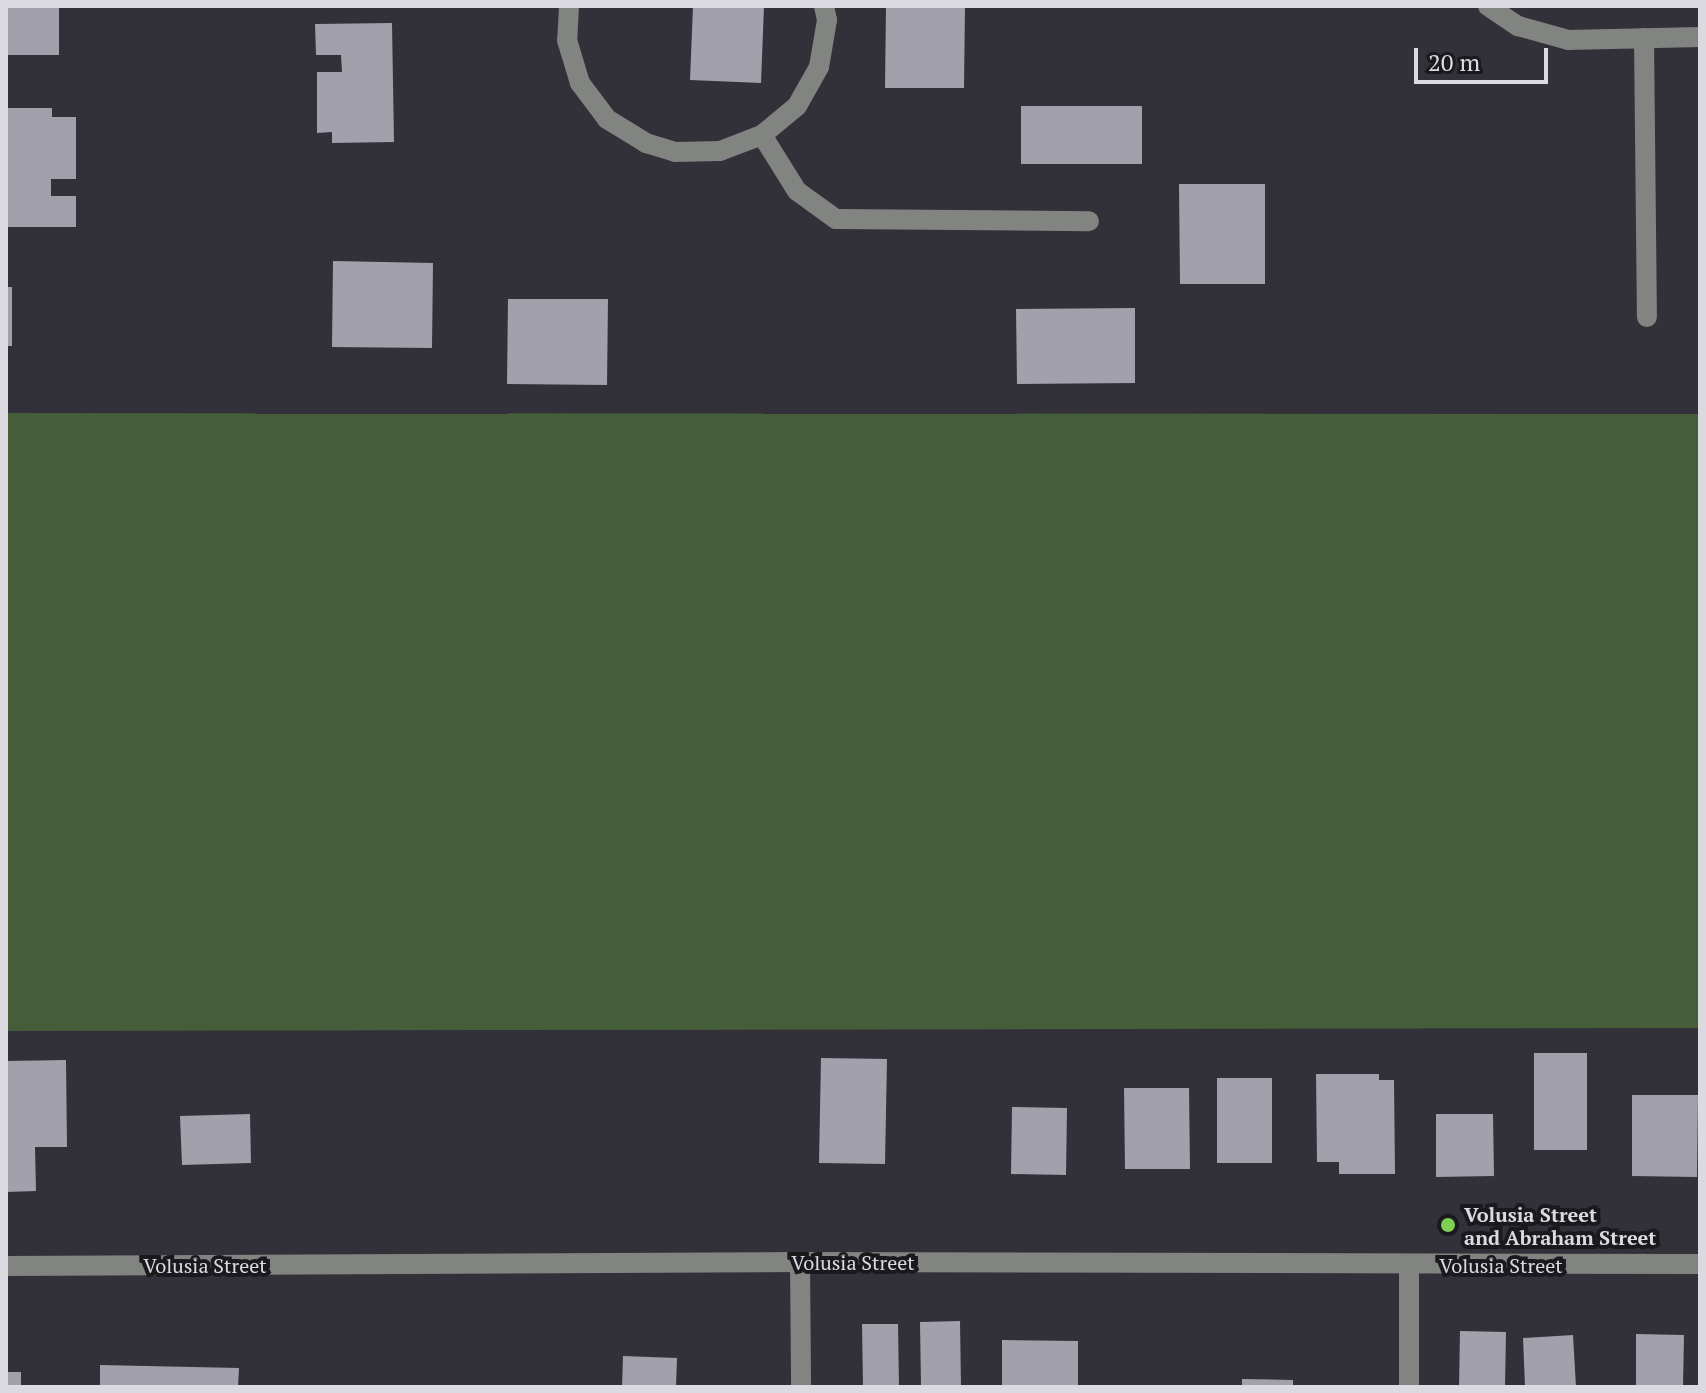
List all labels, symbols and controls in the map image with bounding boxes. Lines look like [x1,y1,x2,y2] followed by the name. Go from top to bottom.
[1418,32,1552,82] scale bar
[1428,46,1480,78] text: 20 m
[1464,1202,1657,1249] place label: Volusia Street and Abraham Street
[1439,1216,1457,1234] marker: Volusia Street and Abraham Street
[791,1250,915,1274] street label: Volusia Street
[143,1253,267,1277] street label: Volusia Street
[1439,1253,1563,1277] street label: Volusia Street

